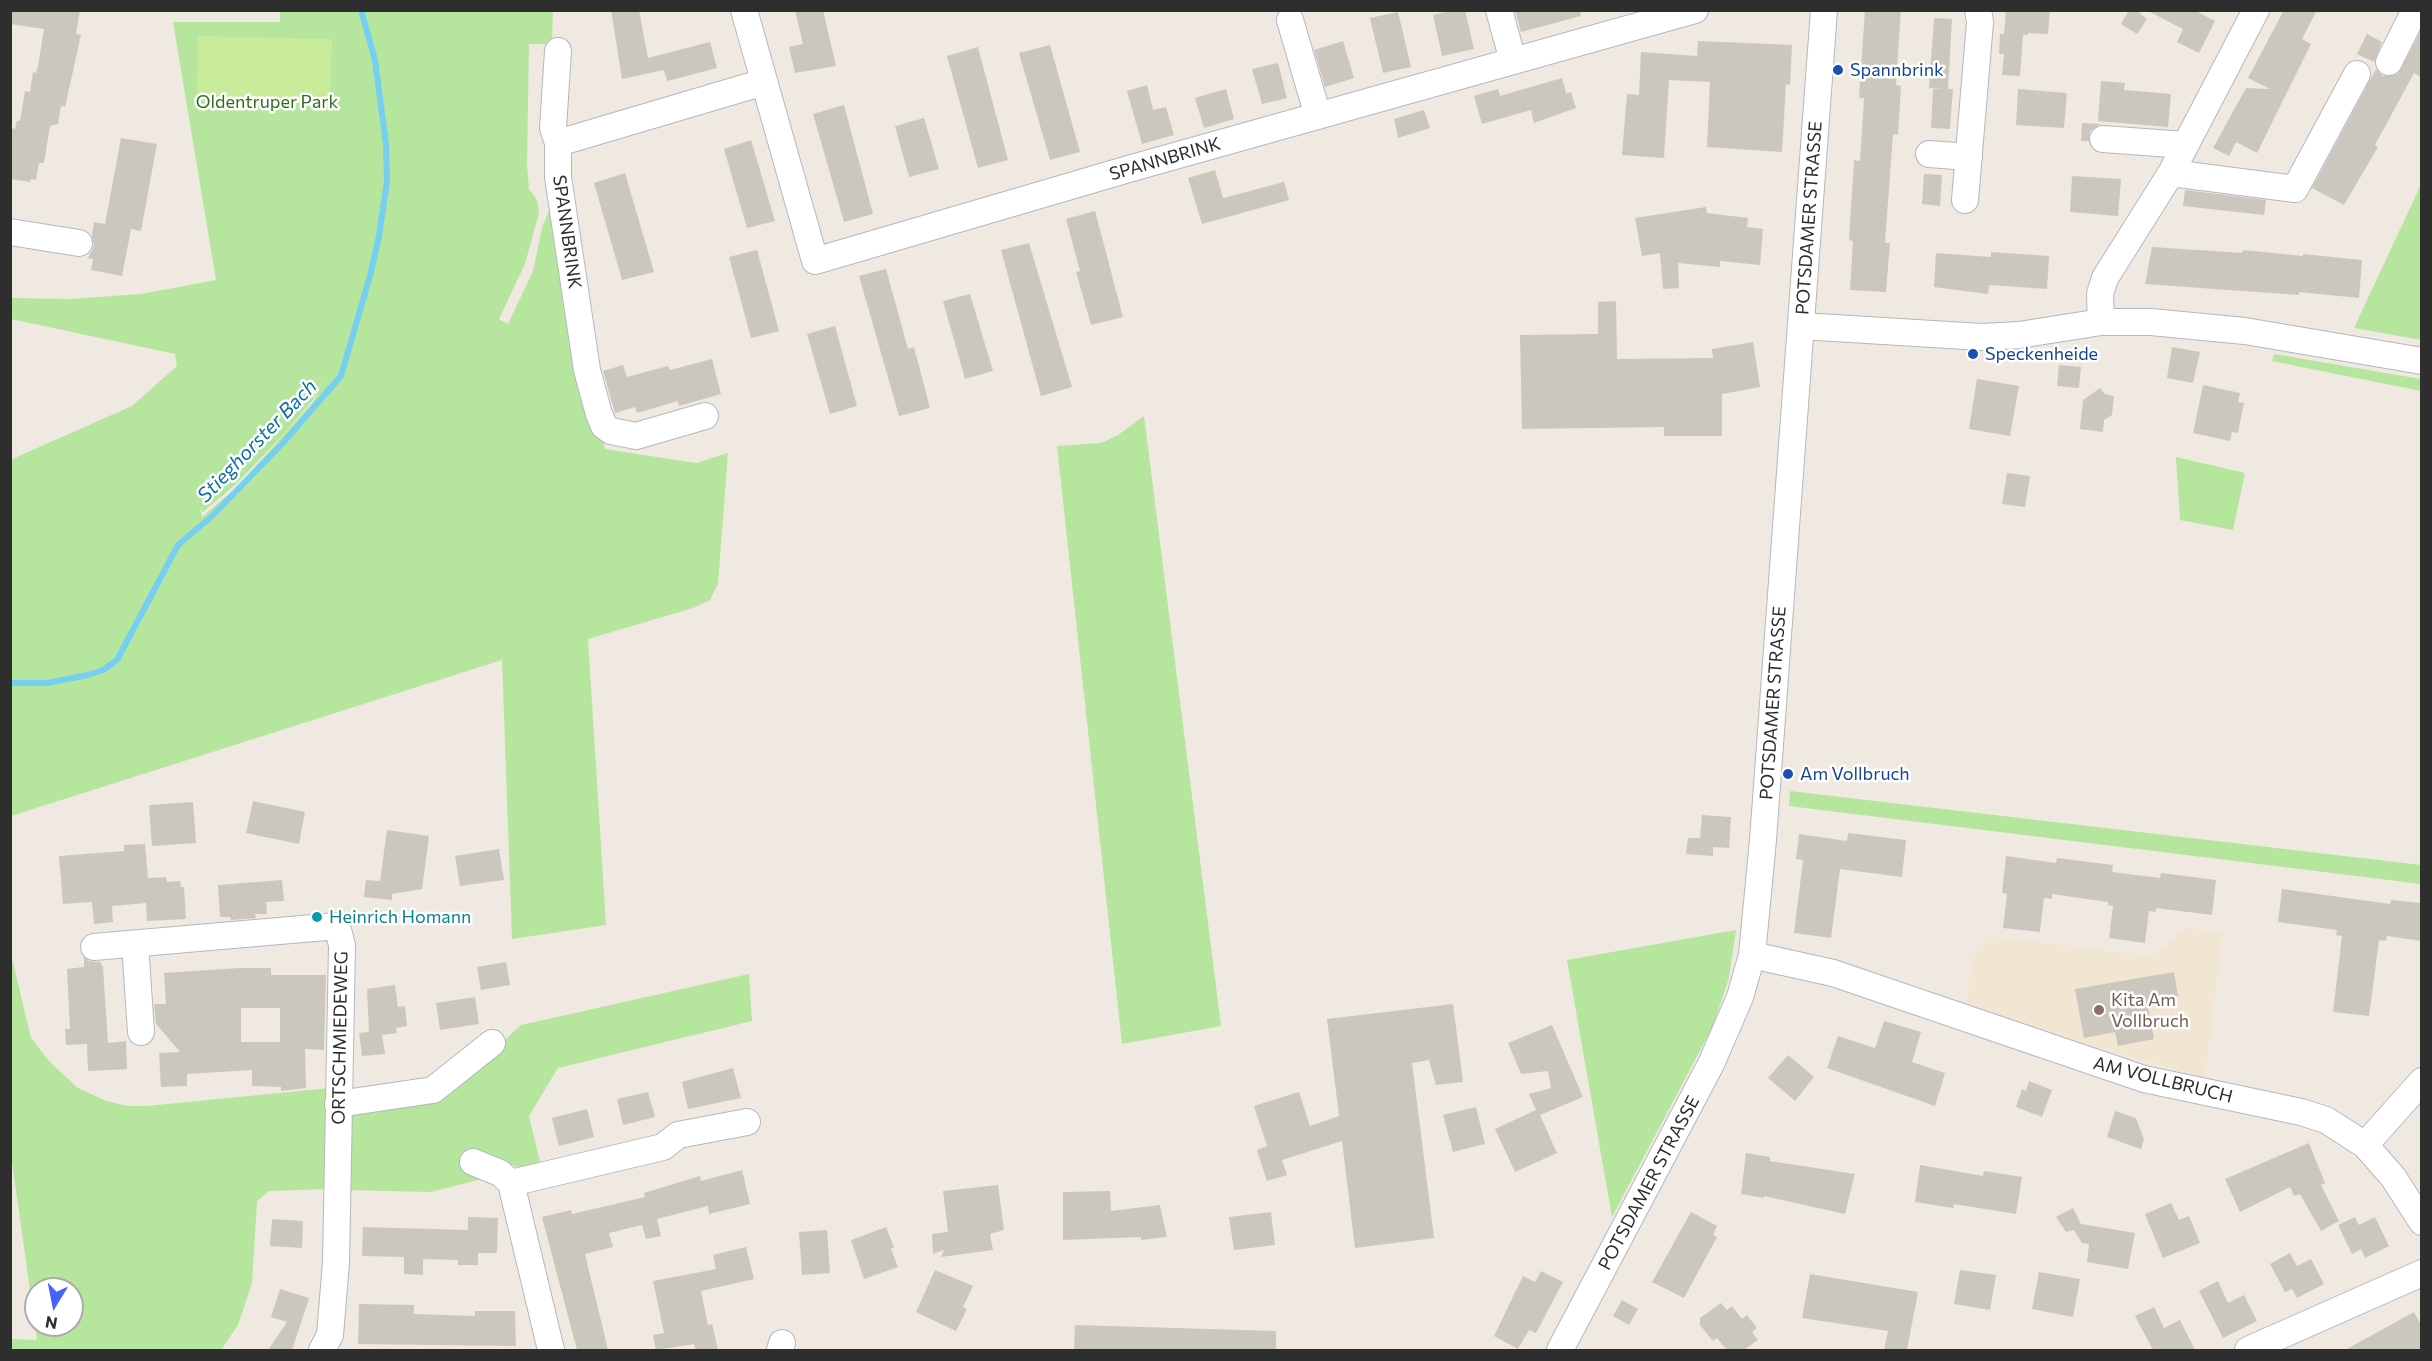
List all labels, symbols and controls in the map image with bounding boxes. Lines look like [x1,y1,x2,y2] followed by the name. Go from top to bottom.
[1850,59,1944,81] place label: Spannbrink
[1831,63,1845,77] marker: Spannbrink
[196,91,338,113] park label: Oldentruper Park
[1791,120,1827,316] street label: POTSDAMER STRASSE
[1107,133,1223,185] street label: SPANNBRINK
[548,174,586,290] street label: SPANNBRINK
[1985,343,2098,365] place label: Speckenheide
[1966,347,1980,361] marker: Speckenheide
[192,375,322,507] water label: Stieghorster Bach
[1755,605,1791,801] street label: POTSDAMER STRASSE
[1800,763,1910,785] place label: Am Vollbruch
[1781,767,1795,781] marker: Am Vollbruch
[329,906,471,928] place label: Heinrich Homann
[310,910,324,924] marker: Heinrich Homann
[328,951,352,1125] street label: ORTSCHMIEDEWEG
[2111,989,2189,1032] place label: Kita Am Vollbruch
[2092,1003,2106,1017] marker: Kita Am Vollbruch
[2091,1052,2235,1108] street label: AM VOLLBRUCH
[1594,1092,1704,1274] street label: POTSDAMER STRASSE
[24,1277,84,1337] north arrow
[44,1313,59,1334] text: N

